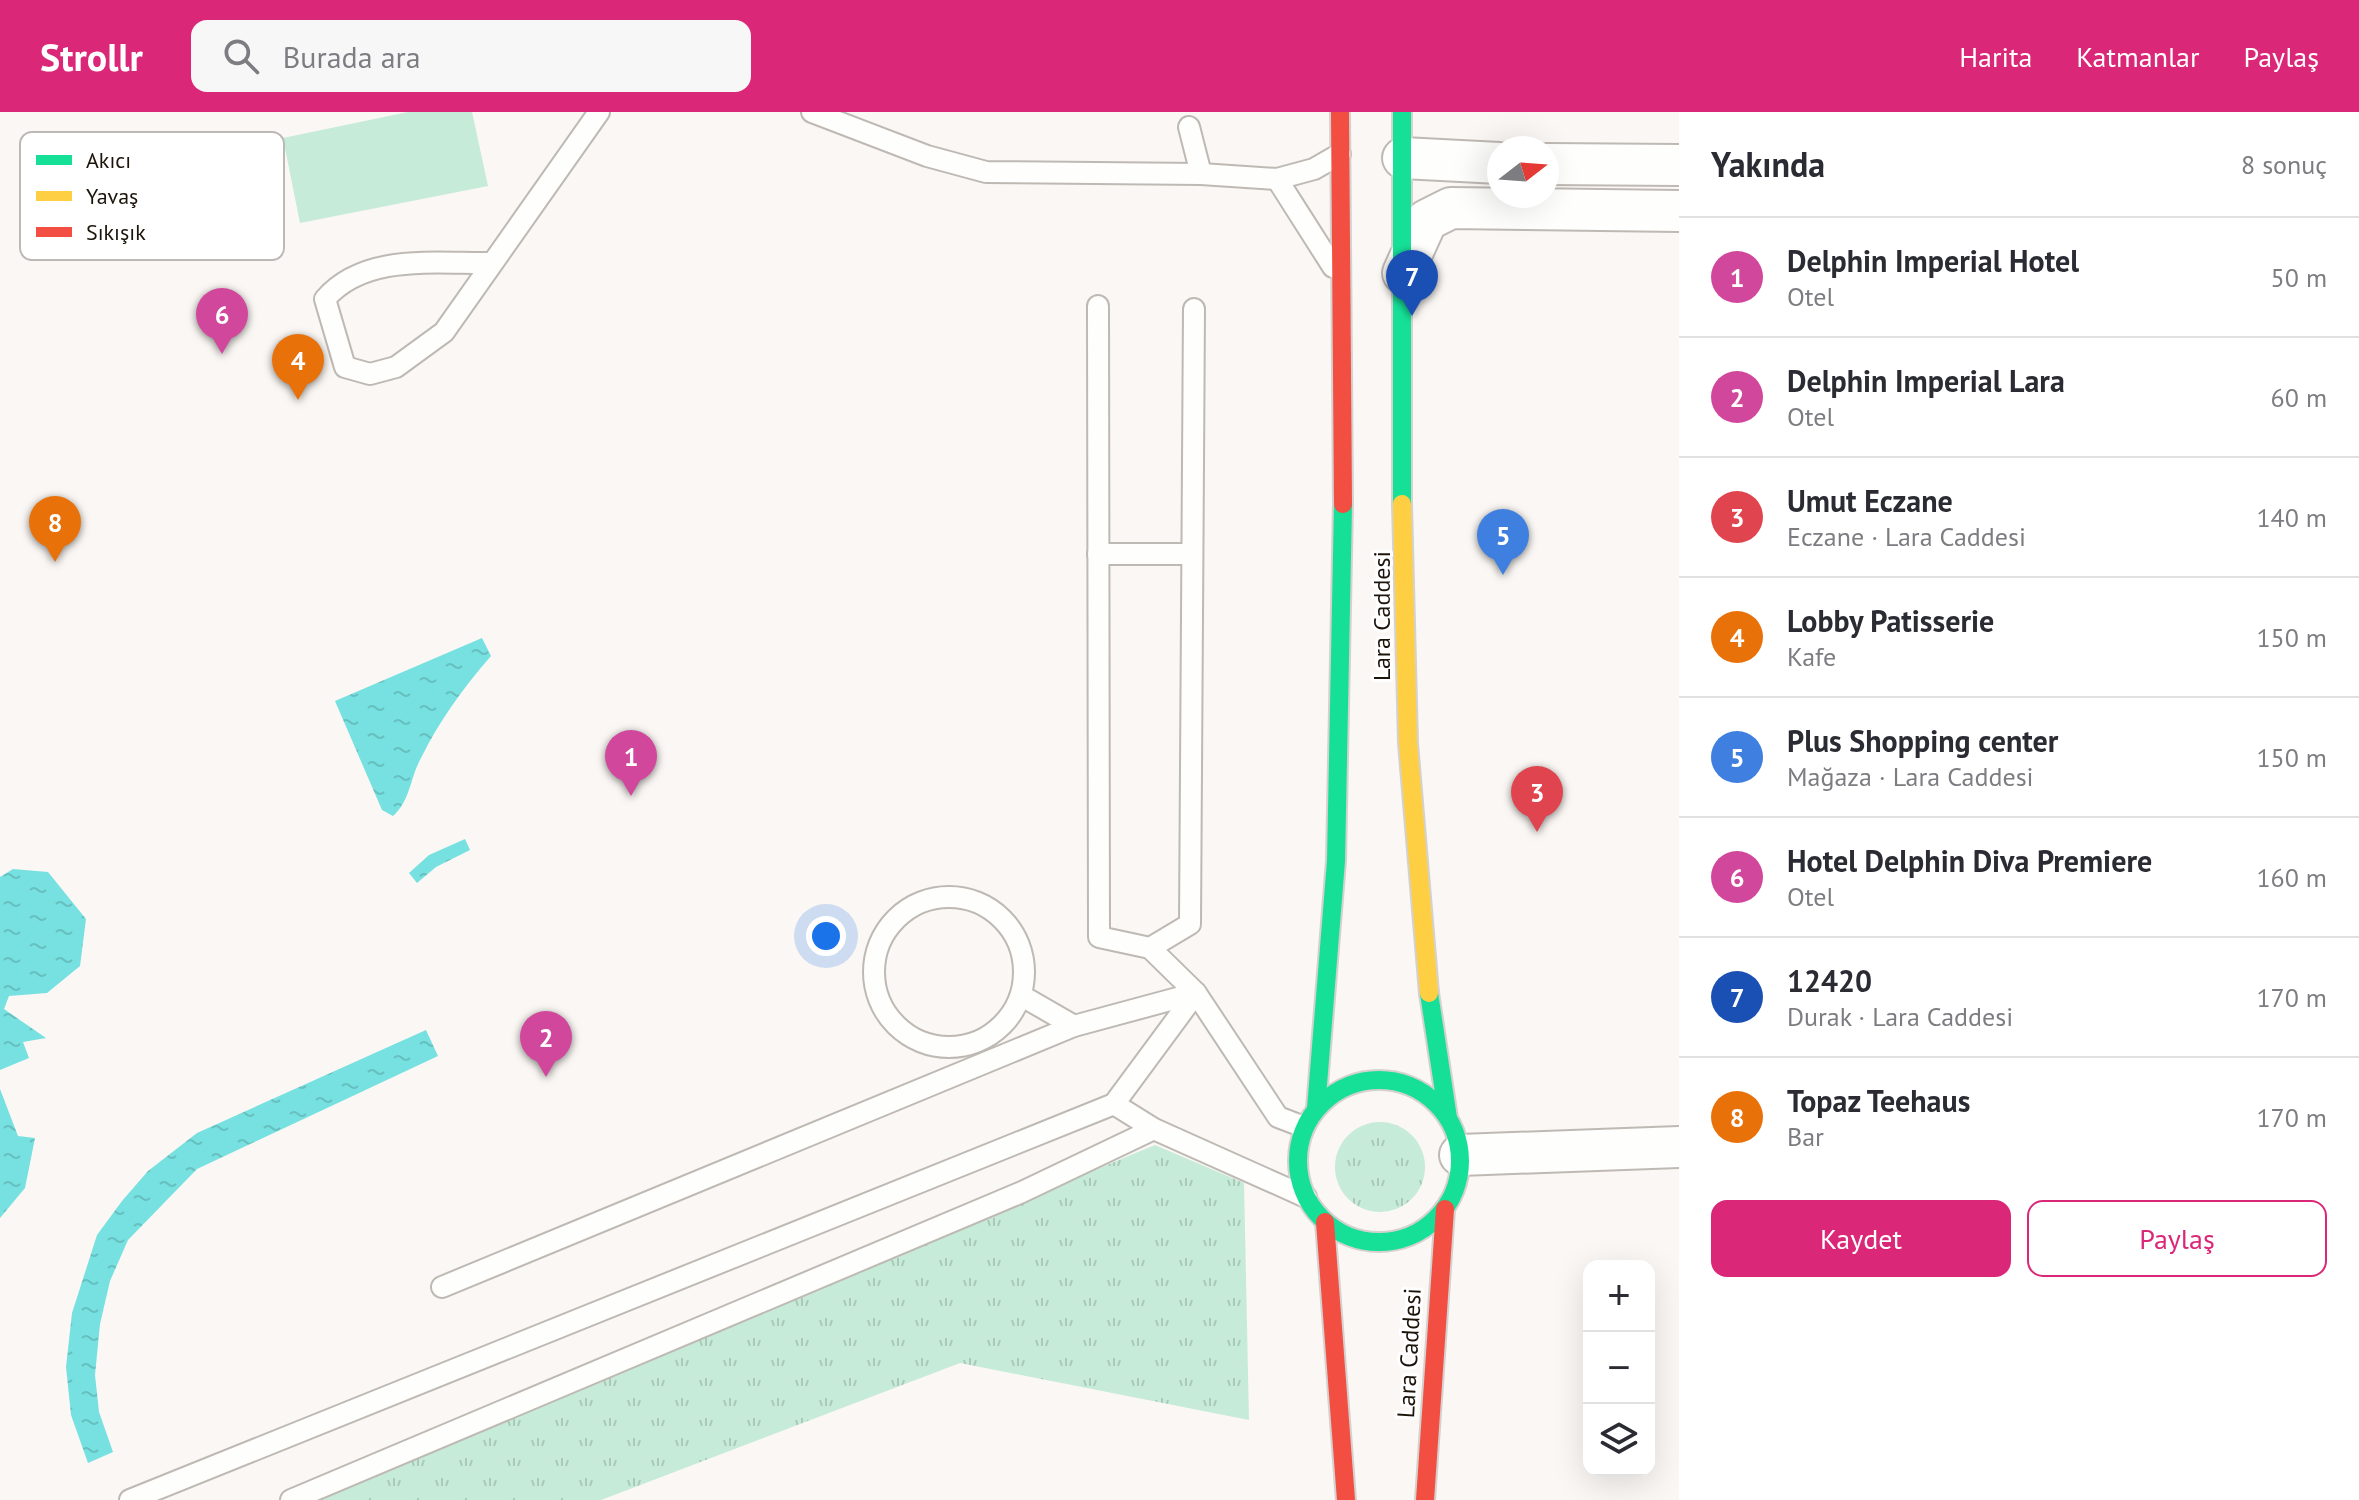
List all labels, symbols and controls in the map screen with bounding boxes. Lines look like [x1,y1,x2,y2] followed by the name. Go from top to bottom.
[191,20,751,92] search box
[40,32,143,81] text: Strollr
[219,34,263,78] icon: search
[283,37,421,76] text: Burada ara
[1959,38,2032,75] text: Harita
[2076,38,2200,75] text: Katmanlar
[2244,38,2319,75] text: Paylaş
[20,132,284,260] legend
[1487,136,1559,208] north arrow
[1711,142,1825,186] text: Yakında
[86,146,131,174] text: Akıcı
[2241,148,2327,181] text: 8 sonuç
[86,182,138,210] text: Yavaş
[86,218,146,246] text: Sıkışık
[1787,241,2079,280] text: Delphin Imperial Hotel
[1386,250,1438,316] pin: 7
[1730,261,1744,294] text: 1
[2271,261,2327,294] text: 50 m
[1787,280,1834,313] text: Otel
[196,288,248,354] pin: 6
[272,334,324,400] pin: 4
[1787,361,2065,400] text: Delphin Imperial Lara
[1730,381,1744,414] text: 2
[2271,381,2327,414] text: 60 m
[1787,400,1834,433] text: Otel
[1787,481,1953,520] text: Umut Eczane
[29,496,81,562] pin: 8
[1730,501,1744,534] text: 3
[2256,501,2327,534] text: 140 m
[1477,509,1529,575] pin: 5
[1787,520,2026,553] text: Eczane · Lara Caddesi
[1366,551,1397,681] street label: Lara Caddesi
[1787,601,1994,640] text: Lobby Patisserie
[1730,621,1744,654] text: 4
[2256,621,2327,654] text: 150 m
[1787,640,1836,673] text: Kafe
[1787,721,2058,760] text: Plus Shopping center
[605,730,657,796] pin: 1
[1730,741,1744,774] text: 5
[2256,741,2327,774] text: 150 m
[1787,760,2034,793] text: Mağaza · Lara Caddesi
[1511,766,1563,832] pin: 3
[1787,841,2152,880] text: Hotel Delphin Diva Premiere
[1730,861,1744,894] text: 6
[2256,861,2327,894] text: 160 m
[1787,880,1834,913] text: Otel
[806,916,846,956] your location
[1787,961,1872,1000] text: 12420
[1730,981,1744,1014] text: 7
[2256,981,2327,1014] text: 170 m
[1787,1000,2013,1033] text: Durak · Lara Caddesi
[520,1011,572,1077] pin: 2
[1787,1081,1970,1120] text: Topaz Teehaus
[1730,1101,1744,1134] text: 8
[2256,1101,2327,1134] text: 170 m
[1787,1120,1824,1153] text: Bar
[1711,1200,2011,1277] button: Kaydet
[2027,1200,2327,1277] button: Paylaş
[1583,1260,1655,1476] map controls
[1583,1260,1655,1332] button: +
[1390,1287,1428,1419] street label: Lara Caddesi
[1583,1332,1655,1404] button: −
[1583,1404,1655,1476] button: layers

